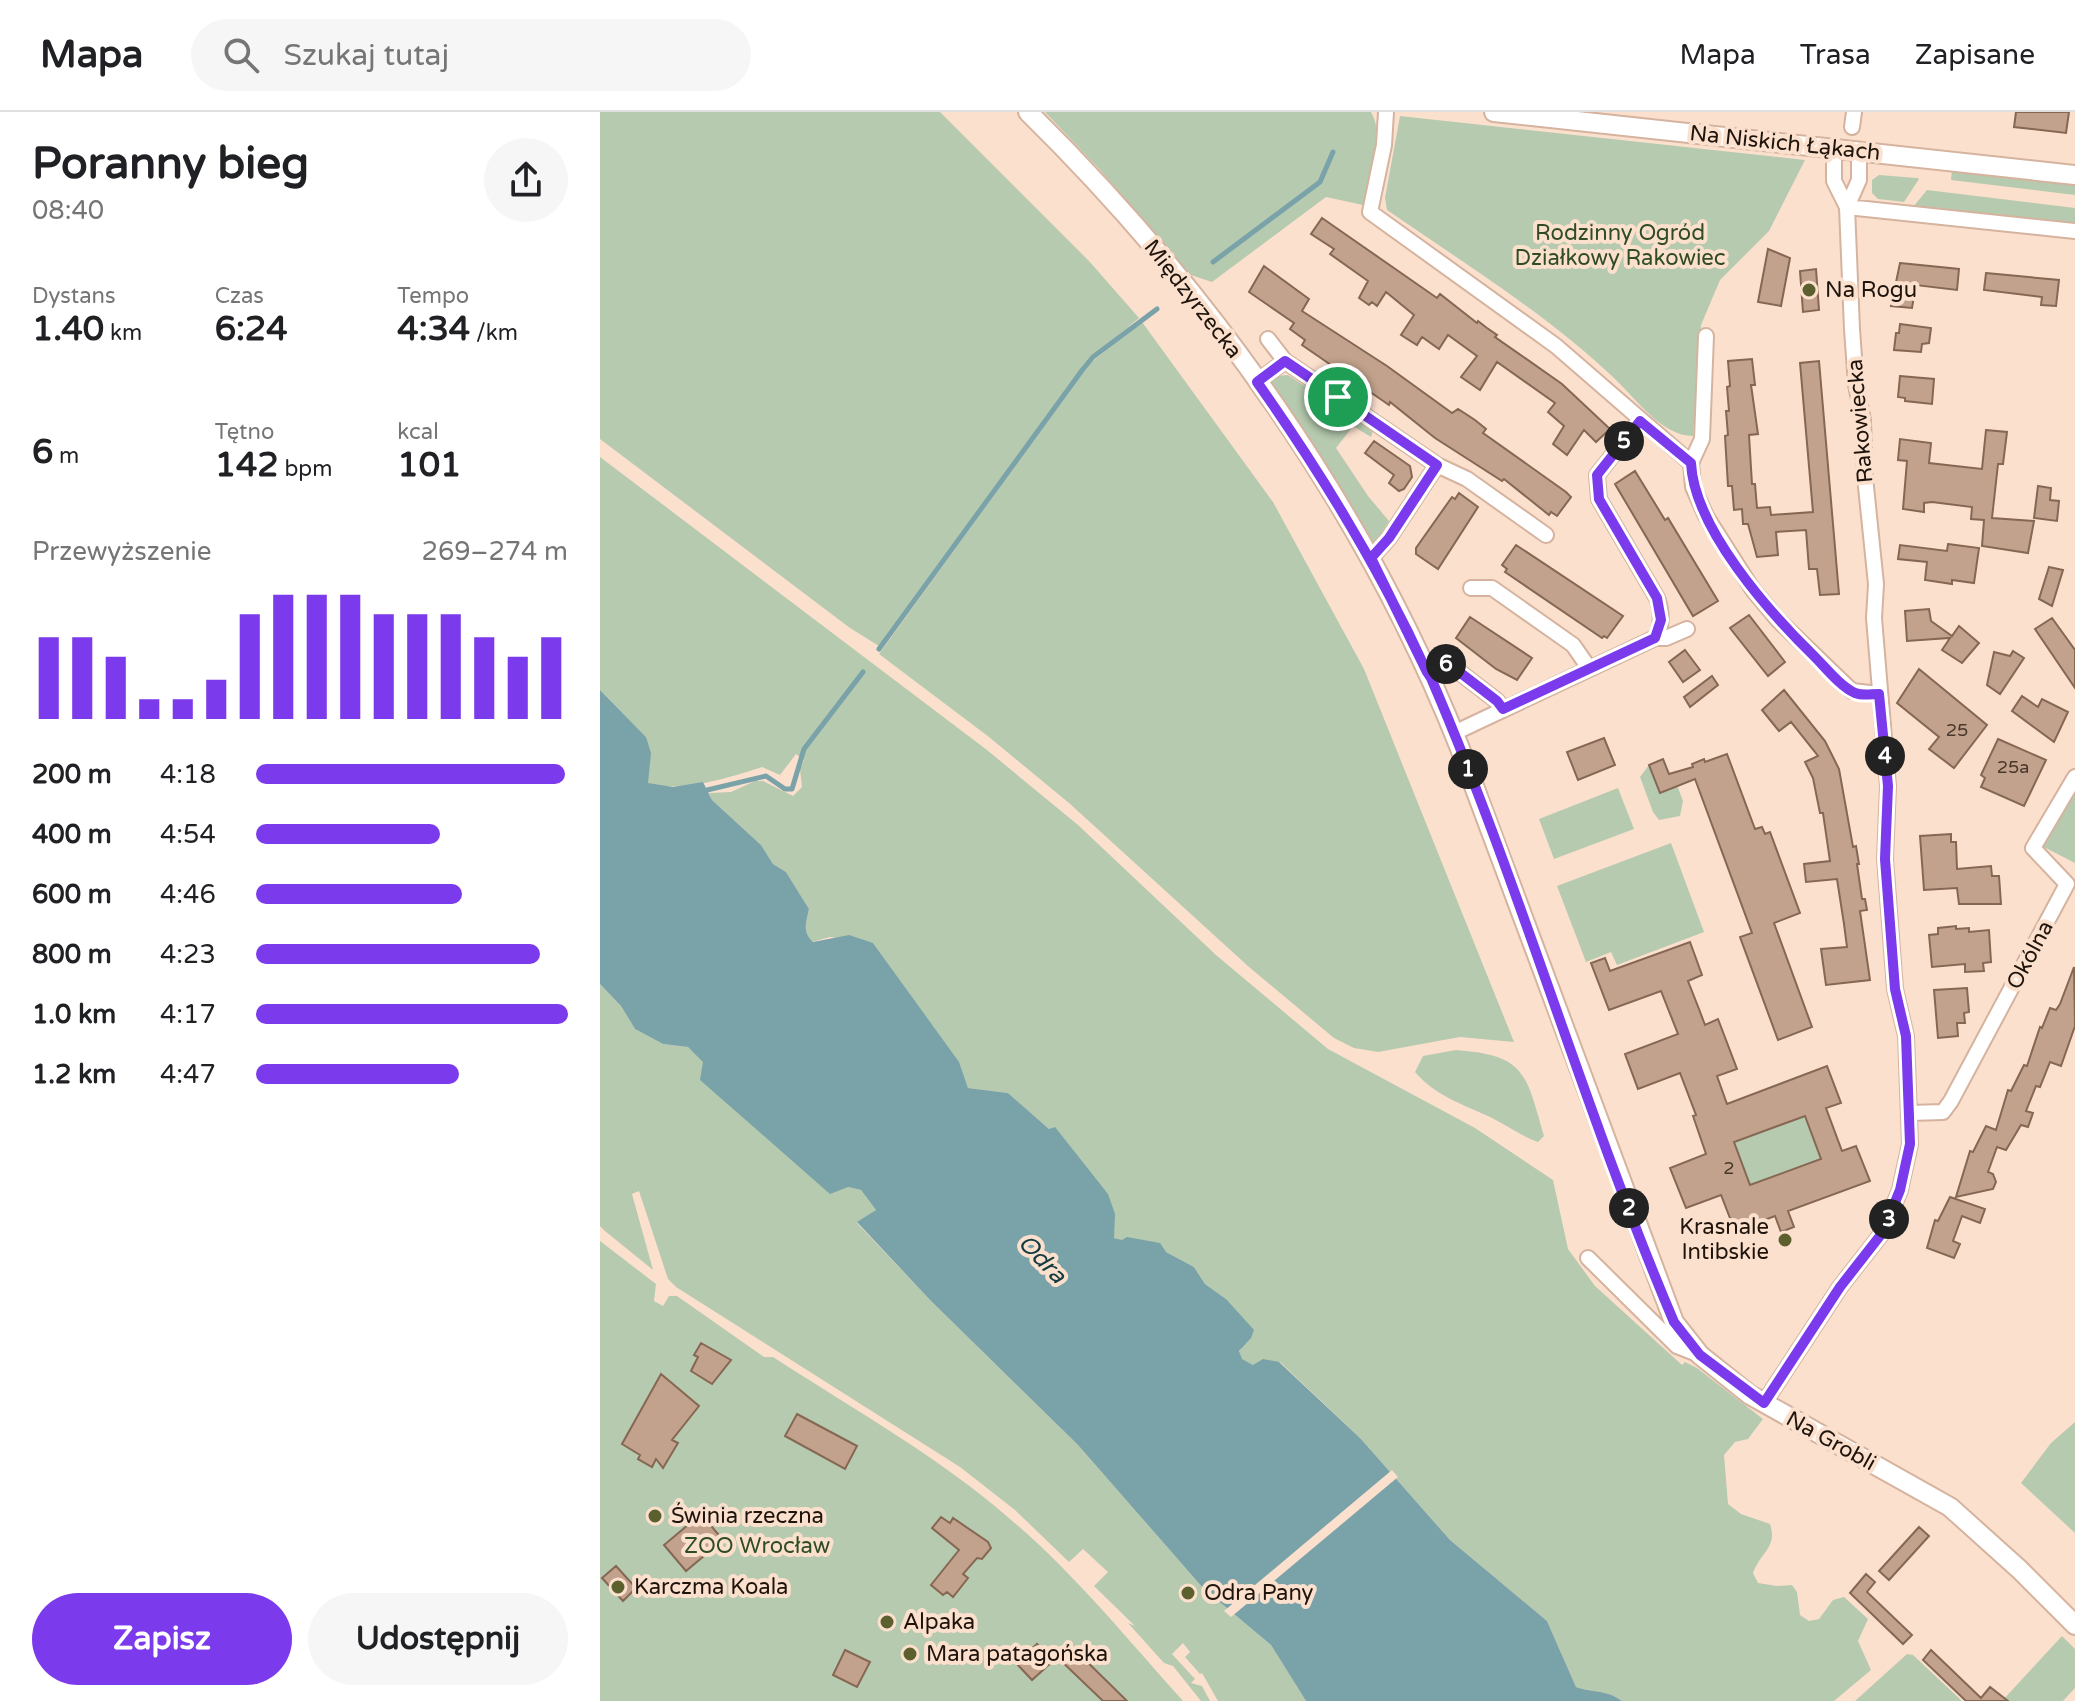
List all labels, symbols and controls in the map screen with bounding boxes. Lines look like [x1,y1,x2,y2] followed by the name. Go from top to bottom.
[191,19,751,91] search box
[40,32,143,78] text: Mapa
[219,33,263,77] icon: search
[283,37,449,74] text: Szukaj tutaj
[1679,38,1756,72] text: Mapa
[1800,38,1871,72] text: Trasa
[1915,38,2035,72] text: Zapisane
[1688,120,1882,166] street label: Na Niskich Łąkach
[32,138,309,191] text: Poranny bieg
[484,138,568,222] button: share
[32,195,104,226] text: 08:40
[1514,220,1726,271] park label: Rodzinny Ogród Działkowy Rakowiec
[1139,235,1247,363] street label: Międzyrzecka
[1825,277,1917,303] place label: Na Rogu
[1800,281,1818,299] marker: Na Rogu
[32,283,116,309] text: Dystans
[215,283,264,309] text: Czas
[397,283,469,309] text: Tempo
[32,309,104,350] text: 1.40
[215,309,288,350] text: 6:24
[397,309,470,350] text: 4:34
[104,320,142,346] text: km
[470,320,518,346] text: /km
[1842,358,1878,484] street label: Rakowiecka
[1304,363,1372,431] pin
[1316,375,1360,419] icon: arrive
[215,419,274,445] text: Tętno
[397,419,439,445] text: kcal
[1604,421,1644,461] pin: 5
[1617,428,1631,454] text: 5
[32,432,53,473] text: 6
[53,443,79,469] text: m
[215,445,279,486] text: 142
[397,445,461,486] text: 101
[279,456,332,482] text: bpm
[32,536,211,567] text: Przewyższenie
[422,536,568,567] text: 269–274 m
[1426,644,1466,684] pin: 6
[1439,651,1453,677] text: 6
[1946,719,1968,741] house number: 25
[1865,736,1905,776] pin: 4
[1878,743,1892,769] text: 4
[1448,749,1488,789] pin: 1
[1461,756,1475,782] text: 1
[1997,756,2029,778] house number: 25a
[32,759,112,790] text: 200 m
[160,759,216,790] text: 4:18
[32,819,112,850] text: 400 m
[160,819,216,850] text: 4:54
[32,879,112,910] text: 600 m
[160,879,216,910] text: 4:46
[2001,916,2059,994] street label: Okólna
[32,939,112,970] text: 800 m
[160,939,216,970] text: 4:23
[32,999,116,1030] text: 1.0 km
[160,999,216,1030] text: 4:17
[32,1059,116,1090] text: 1.2 km
[160,1059,216,1090] text: 4:47
[1723,1157,1735,1179] house number: 2
[1609,1188,1649,1228] pin: 2
[1622,1195,1636,1221] text: 2
[1869,1199,1909,1239] pin: 3
[1882,1206,1896,1232] text: 3
[1679,1214,1769,1265] place label: Krasnale Intibskie
[1012,1228,1073,1290] water label: Odra
[1776,1231,1794,1249] marker: Krasnale Intibskie
[1782,1406,1880,1476] street label: Na Grobli
[671,1502,824,1529] place label: Świnia rzeczna
[646,1507,664,1525] marker: Świnia rzeczna
[684,1533,830,1559] park label: ZOO Wrocław
[634,1574,789,1600] place label: Karczma Koala
[609,1578,627,1596] marker: Karczma Koala
[1204,1580,1314,1606] place label: Odra Pany
[1179,1584,1197,1602] marker: Odra Pany
[32,1593,292,1685] button: Zapisz
[308,1593,568,1685] button: Udostępnij
[903,1609,975,1635] place label: Alpaka
[878,1613,896,1631] marker: Alpaka
[926,1641,1108,1667] place label: Mara patagońska
[901,1645,919,1663] marker: Mara patagońska

